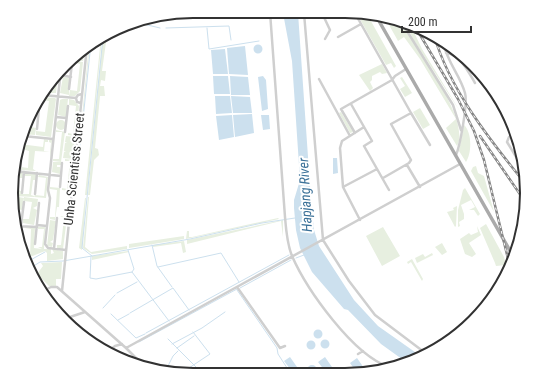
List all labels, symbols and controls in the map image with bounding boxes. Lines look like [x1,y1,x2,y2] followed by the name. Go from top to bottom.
[402,8,471,34] scale bar
[408,15,438,29] text: 200 m
[61,112,87,226] street label: Unha Scientists Street
[295,157,315,232] water label: Hapjang River

